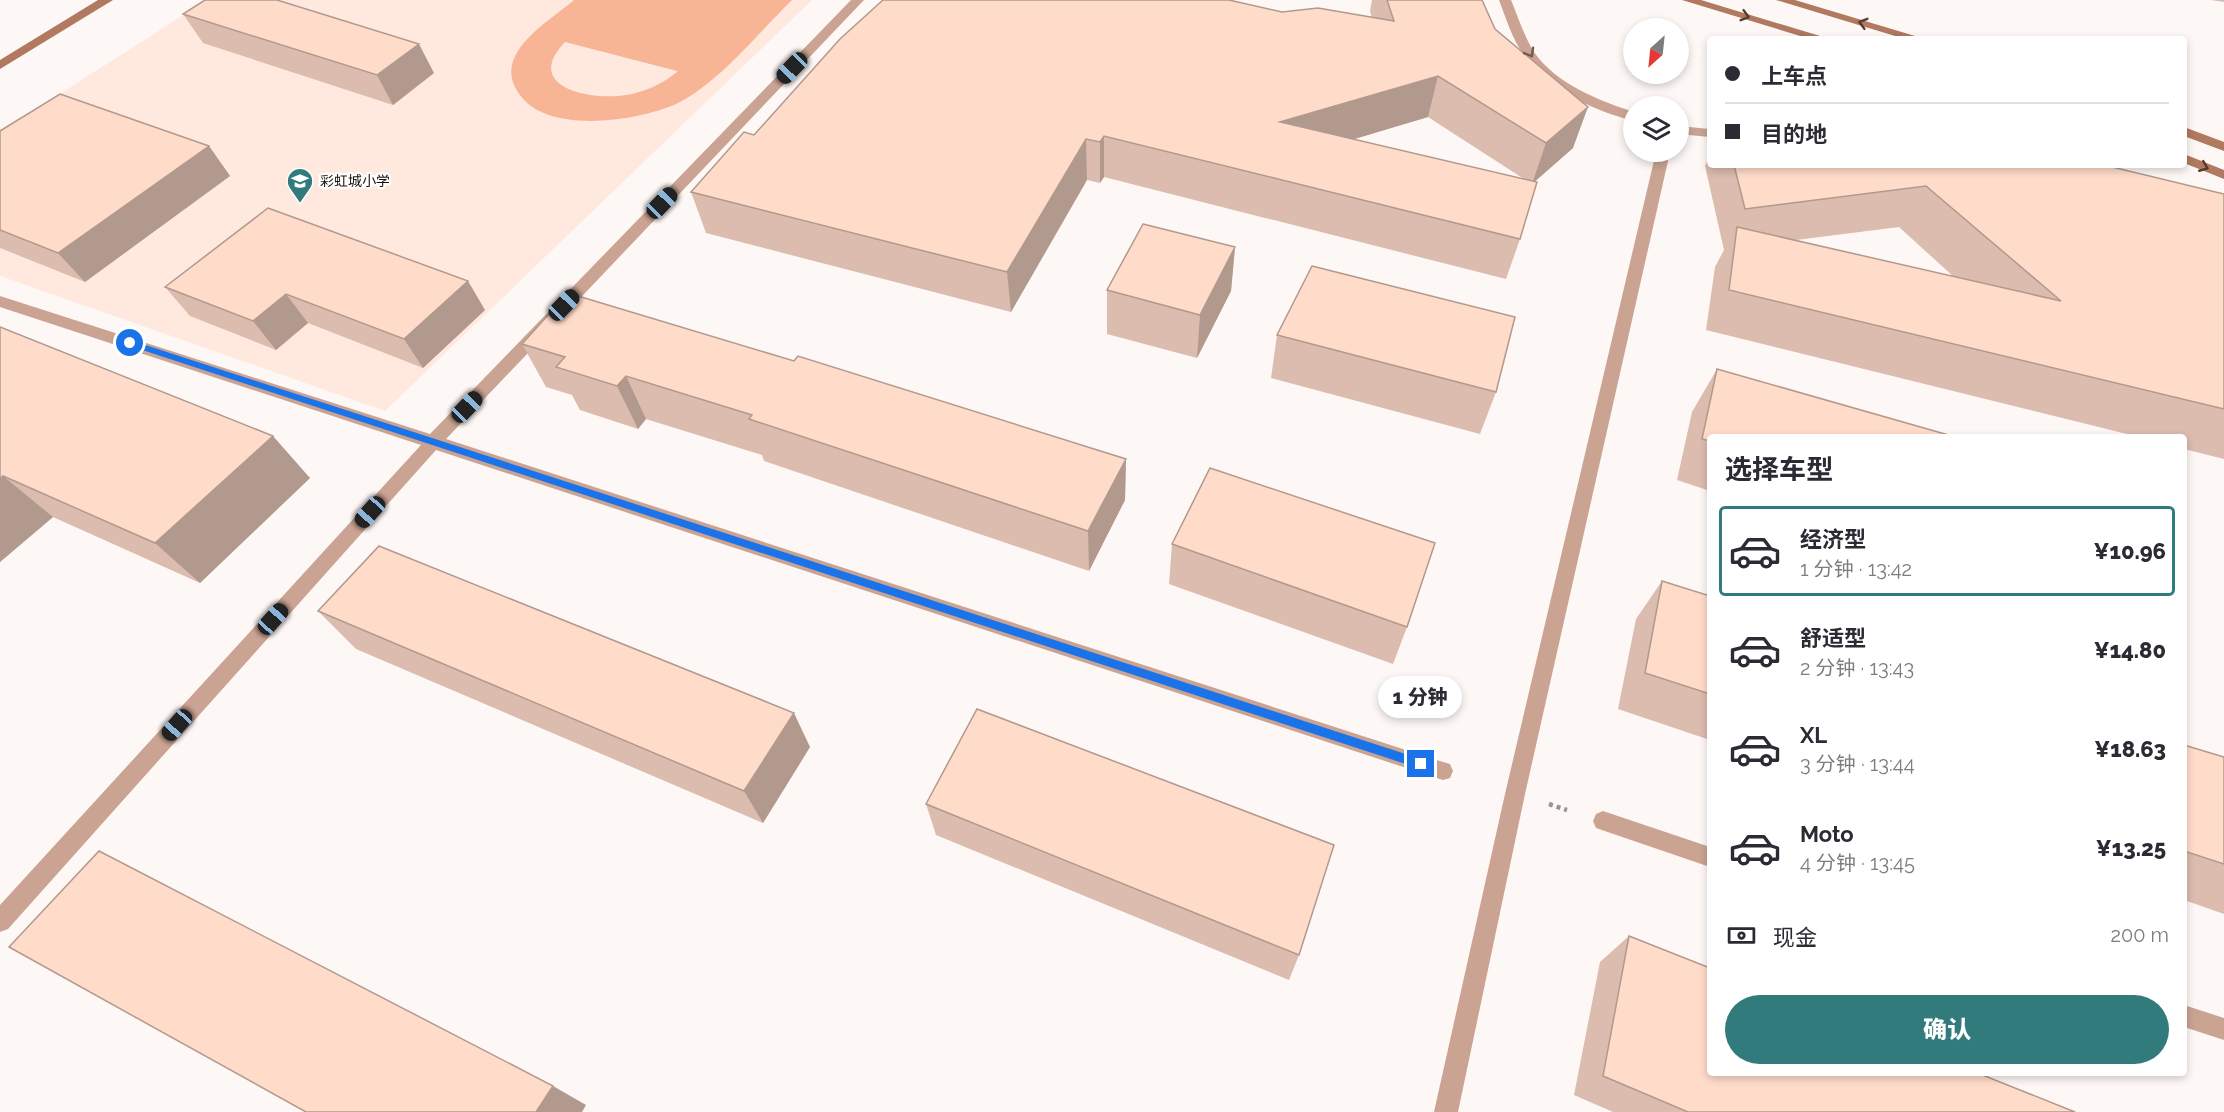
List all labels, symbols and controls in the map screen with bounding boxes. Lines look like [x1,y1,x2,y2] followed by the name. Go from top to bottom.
[1739,9,1750,21] one-way arrow
[1623,18,1689,84] north arrow
[1623,18,1689,162] map controls
[1858,18,1869,30] one-way arrow
[1523,46,1534,57] one-way arrow
[773,49,811,87] car
[1761,63,1827,89] text: 上车点
[1623,96,1689,162] button: layers
[1761,121,1827,147] text: 目的地
[2198,160,2209,172] one-way arrow
[285,166,315,204] school or university icon: 彩虹城小学
[320,173,390,189] place label: 彩虹城小学
[643,184,681,222] car
[545,286,583,324] car
[116,329,143,356] route start
[448,388,486,426] car
[1725,454,1833,485] text: 选择车型
[351,493,389,531] car
[1728,524,1782,578] icon: car
[1800,526,1866,552] text: 经济型
[2094,538,2166,564] text: ¥10.96
[1800,557,1912,581] text: 1 分钟 · 13:42
[254,600,292,638] car
[1728,623,1782,677] icon: car
[1800,625,1866,651] text: 舒适型
[2094,637,2166,663] text: ¥14.80
[1800,656,1914,680] text: 2 分钟 · 13:43
[1379,677,1463,719] callout: 1 分钟
[1392,685,1448,709] text: 1 分钟
[158,706,196,744] car
[1728,722,1782,776] icon: car
[1800,722,1827,748] text: XL
[2094,736,2166,762] text: ¥18.63
[1407,750,1434,777] route end
[1800,752,1915,776] text: 3 分钟 · 13:44
[1728,821,1782,875] icon: car
[1800,821,1854,847] text: Moto
[2096,835,2166,861] text: ¥13.25
[1800,851,1915,875] text: 4 分钟 · 13:45
[1725,919,1758,952] icon: cash
[2111,923,2169,947] text: 200 m
[1773,924,1817,950] text: 现金
[1725,995,2169,1064] button: 确认

